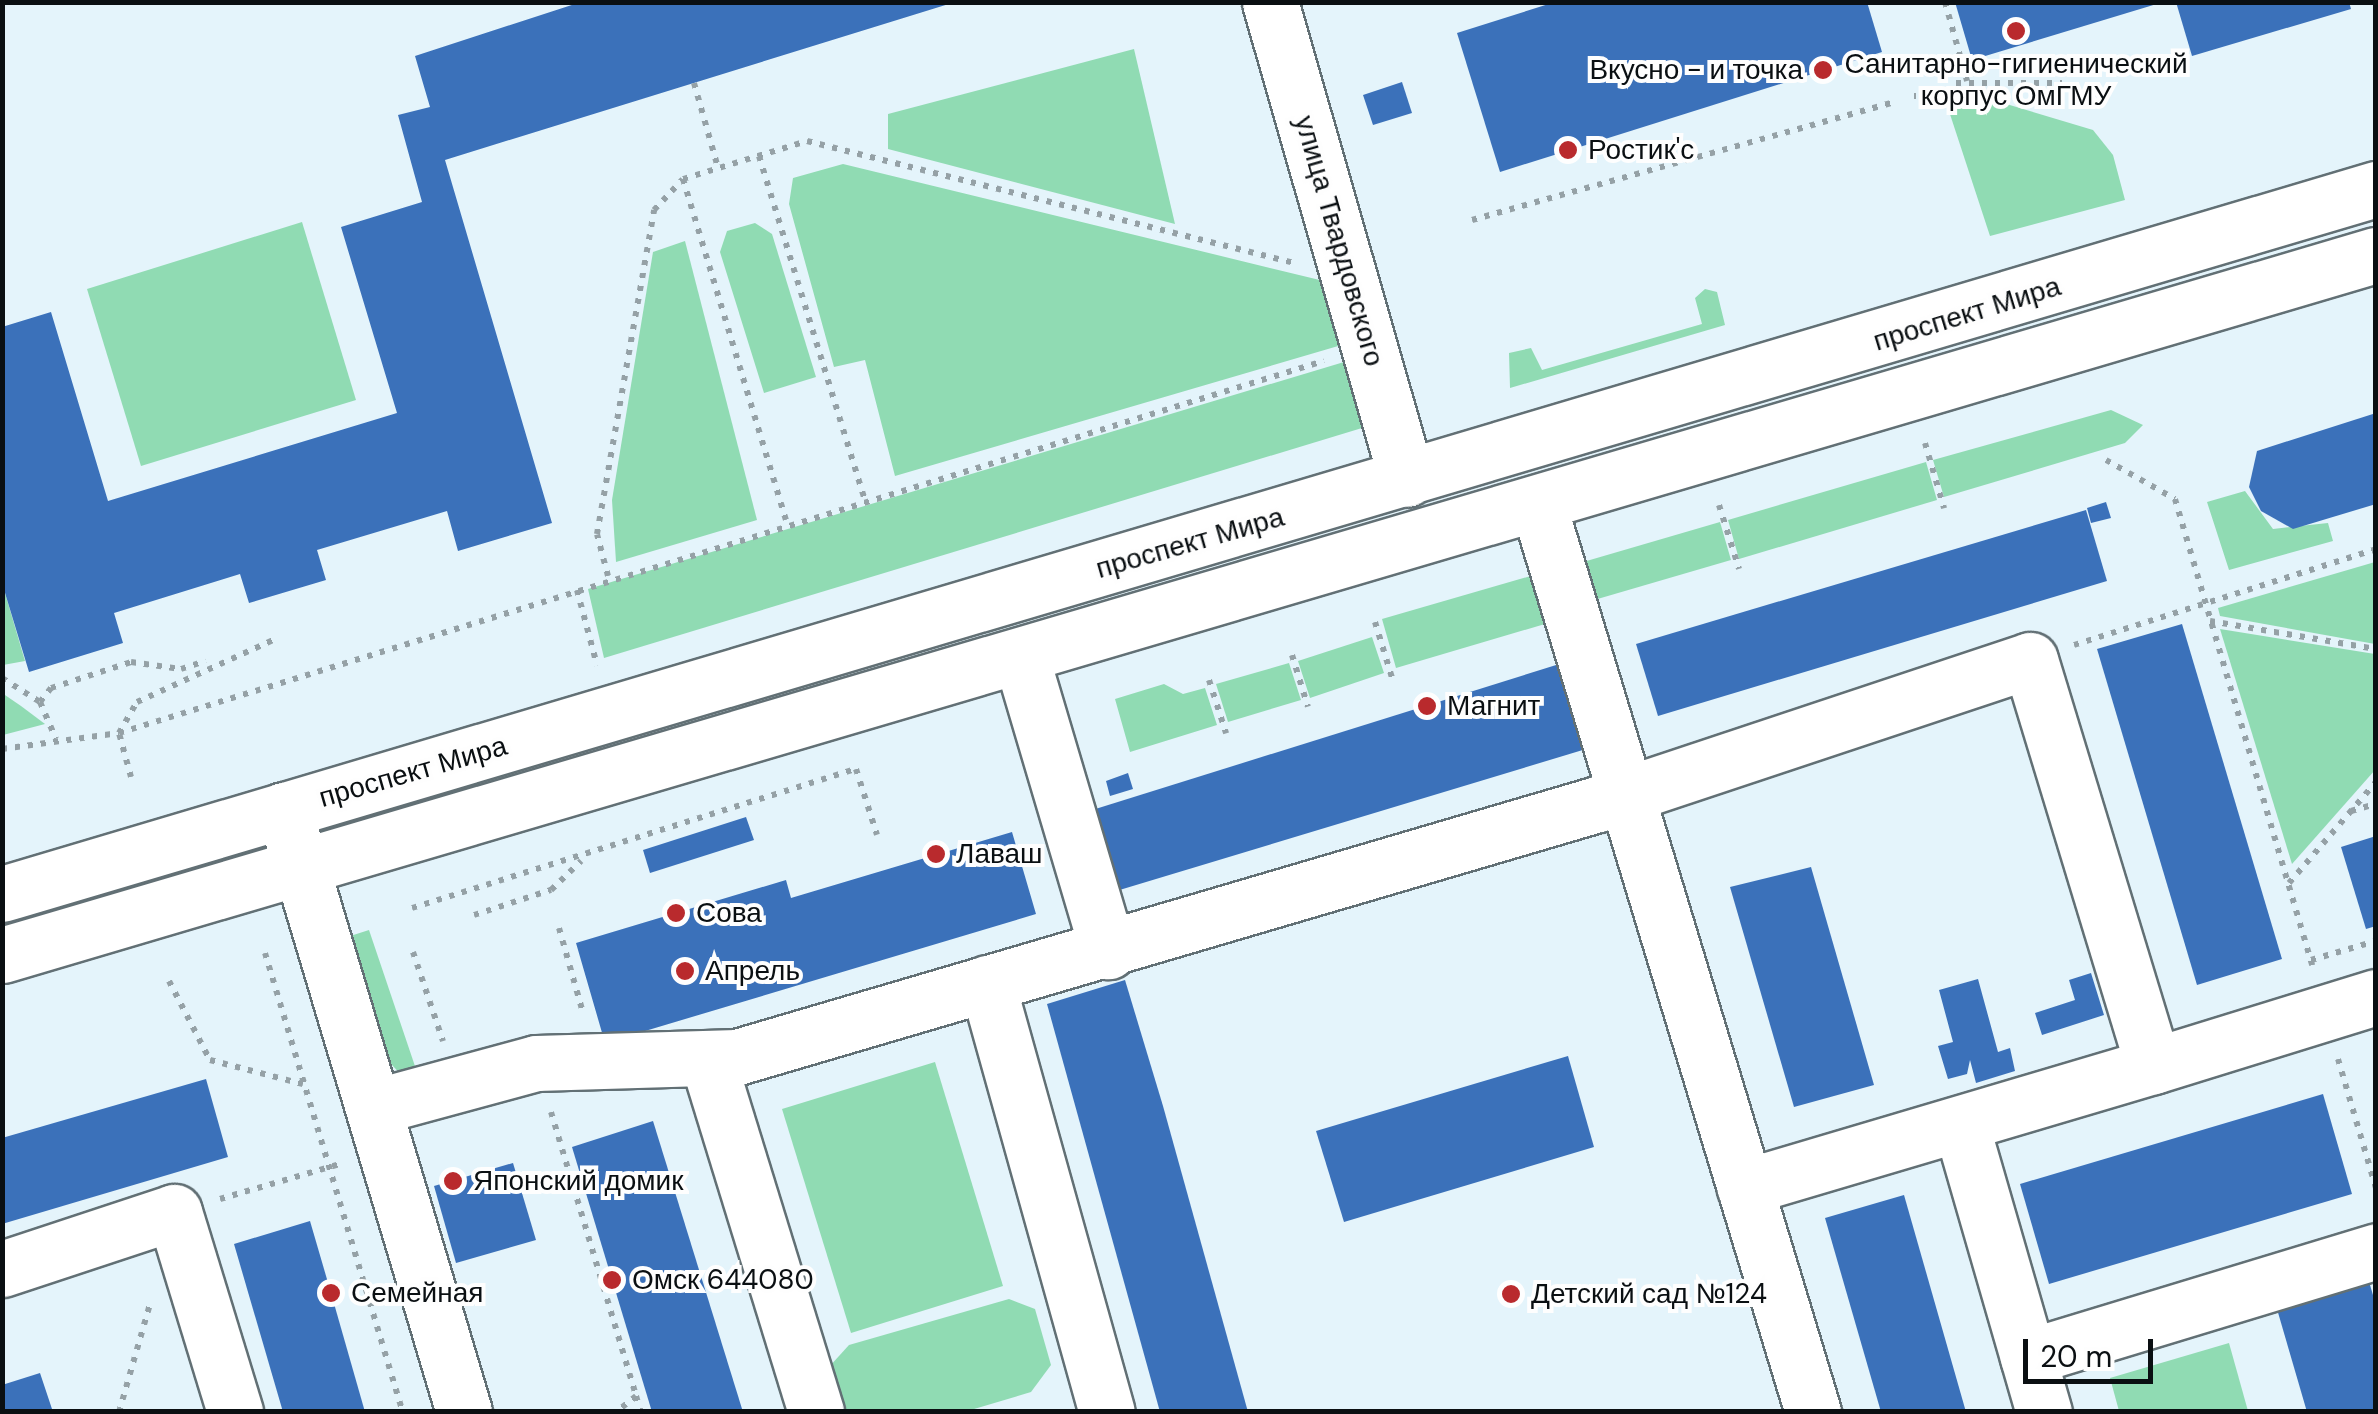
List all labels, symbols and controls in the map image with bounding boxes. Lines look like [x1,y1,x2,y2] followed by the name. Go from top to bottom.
[2005,20,2027,42] marker: Санитарно-гигиенический корпус ОмГМУ
[1844,47,2188,113] place label: Санитарно-гигиенический корпус ОмГМУ
[1589,53,1803,87] place label: Вкусно - и точка
[1812,59,1834,81] marker: Вкусно - и точка
[1287,112,1391,370] street label: улица Твардовского
[1588,133,1694,167] place label: Ростик'с
[1557,139,1579,161] marker: Ростик'с
[1869,270,2065,358] street label: проспект Мира
[1092,500,1288,586] street label: проспект Мира
[1447,689,1540,723] place label: Магнит
[1416,695,1438,717] marker: Магнит
[315,729,511,815] street label: проспект Мира
[956,837,1043,871] place label: Лаваш
[925,843,947,865] marker: Лаваш
[696,896,762,930] place label: Сова
[665,902,687,924] marker: Сова
[705,954,800,988] place label: Апрель
[674,960,696,982] marker: Апрель
[473,1164,683,1198] place label: Японский домик
[442,1170,464,1192] marker: Японский домик
[632,1263,814,1297] place label: Омск 644080
[601,1269,623,1291] marker: Омск 644080
[351,1276,483,1310] place label: Семейная
[1531,1277,1767,1311] place label: Детский сад №124
[320,1282,342,1304] marker: Семейная
[1500,1283,1522,1305] marker: Детский сад №124
[2028,1319,2158,1381] scale bar
[2040,1337,2112,1376] text: 20 m

